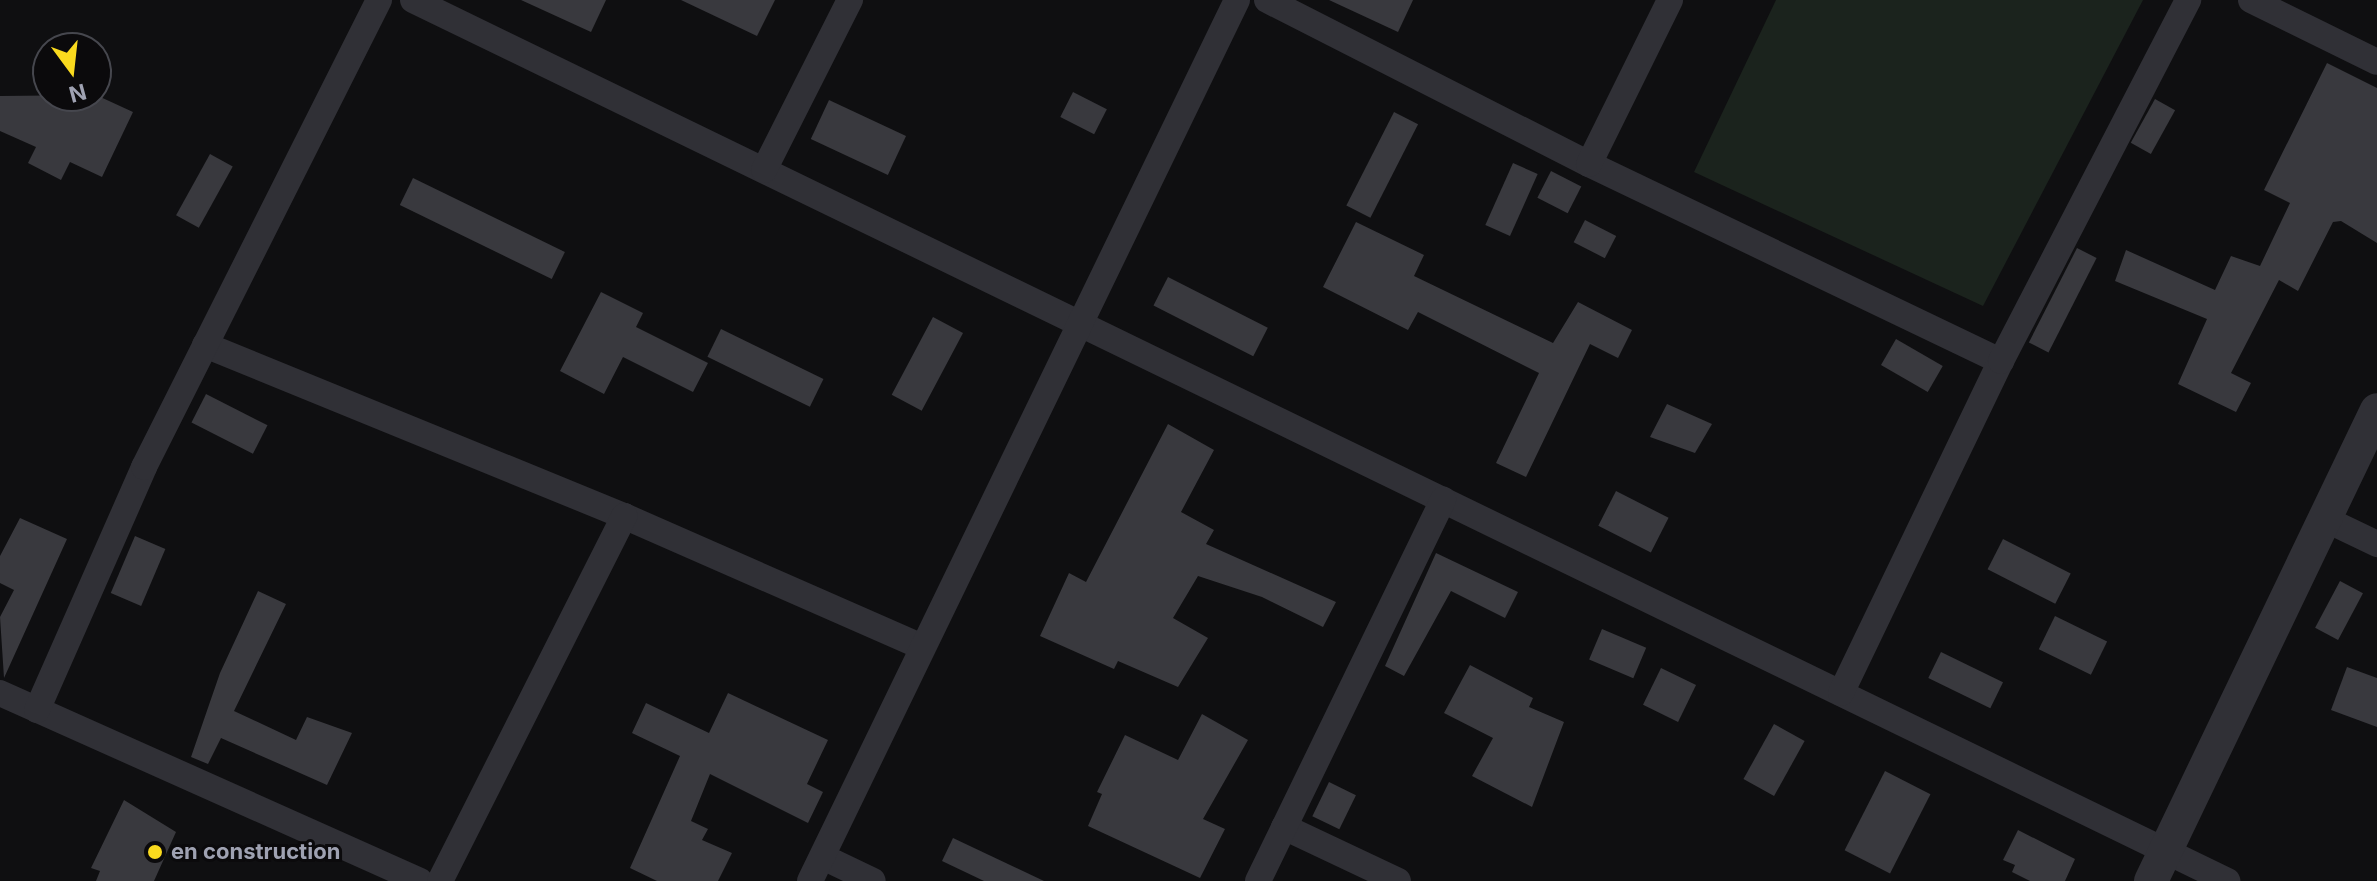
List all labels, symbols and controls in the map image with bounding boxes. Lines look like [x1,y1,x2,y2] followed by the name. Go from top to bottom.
[32,32,112,112] north arrow
[66,79,89,108] text: N
[171,839,340,865] place label: en construction
[146,843,164,861] marker: en construction

